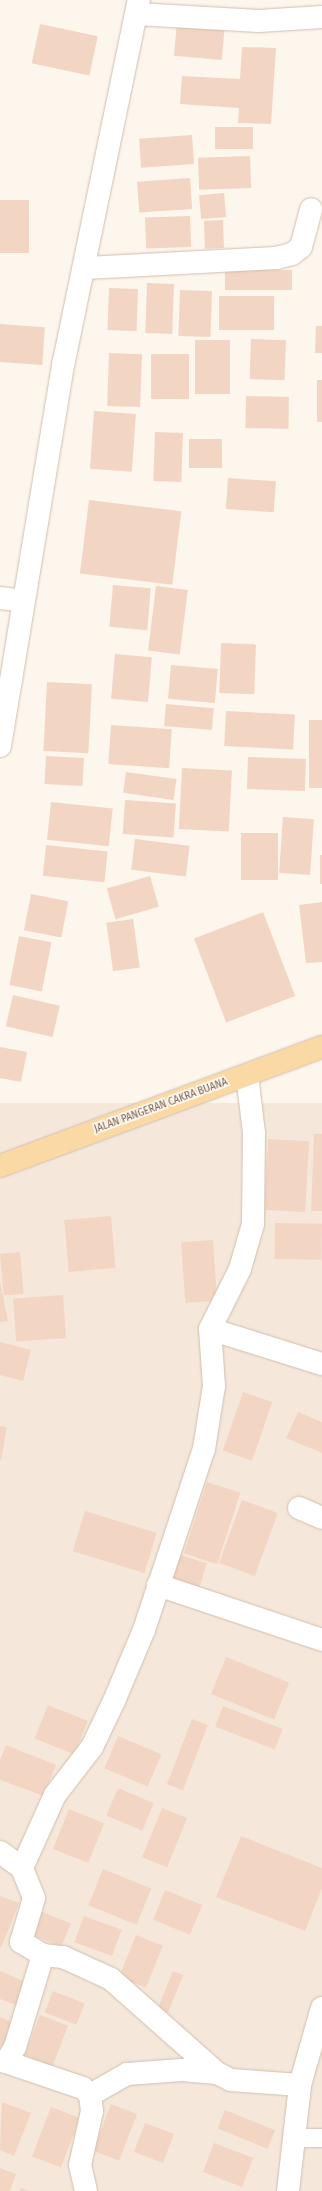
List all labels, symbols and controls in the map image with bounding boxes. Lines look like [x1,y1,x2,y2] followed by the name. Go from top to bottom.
[93,1076,229,1136] street label: JALAN PANGERAN CAKRA BUANA

